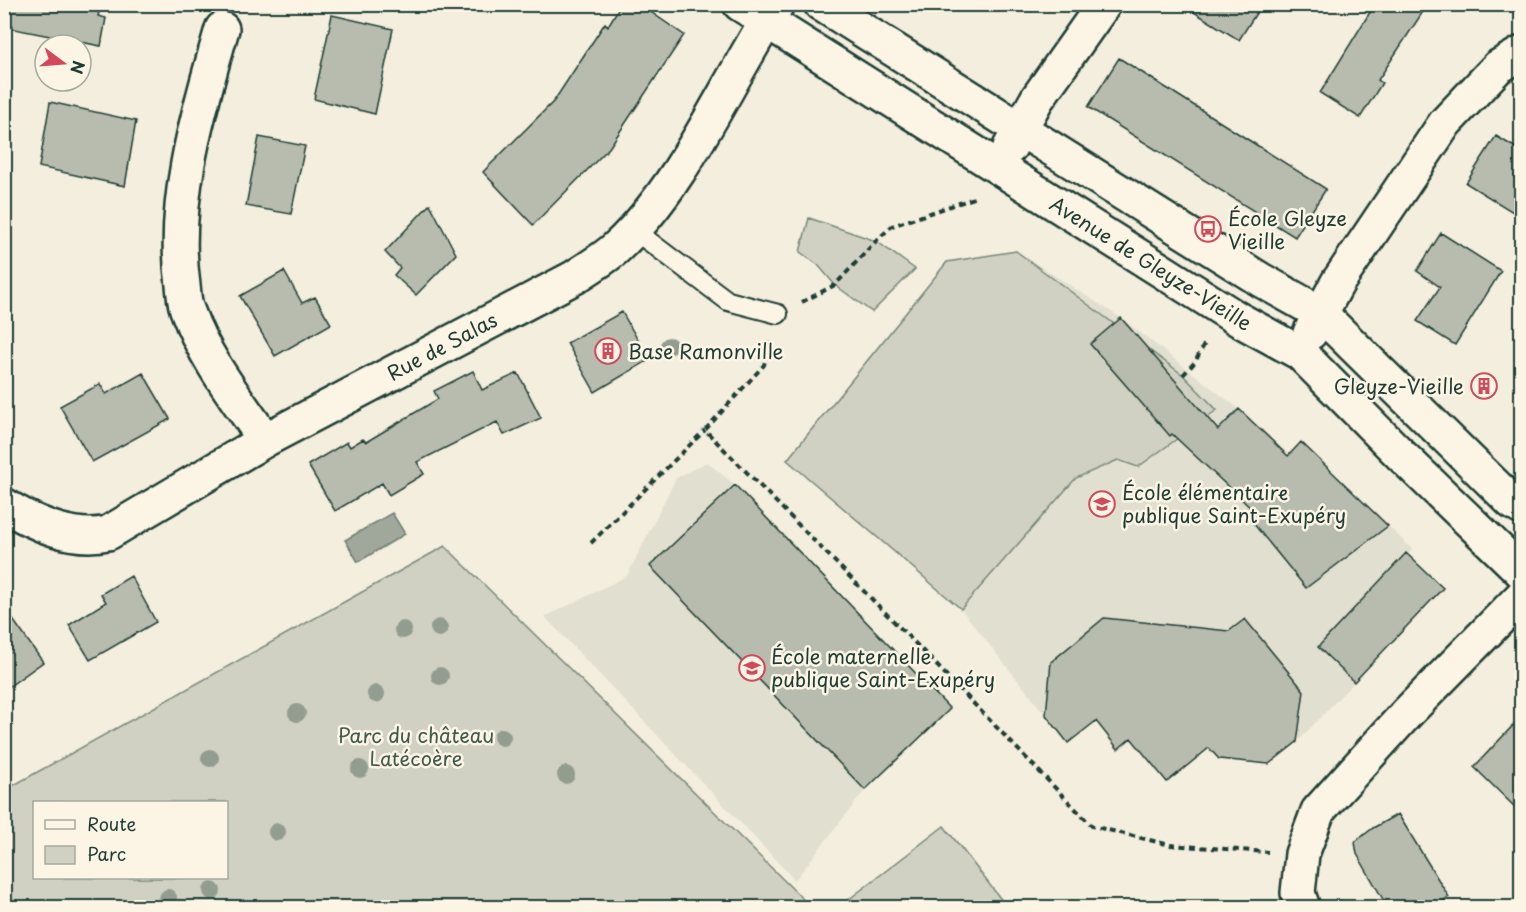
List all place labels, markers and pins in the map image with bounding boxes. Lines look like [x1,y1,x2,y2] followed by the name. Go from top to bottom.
[1228,203,1347,256] place label: École Gleyze Vieille
[1193,214,1223,244] bus stop icon: École Gleyze Vieille
[593,336,623,366] building icon: Base Ramonville
[628,336,784,366] place label: Base Ramonville
[1334,371,1464,401] place label: Gleyze-Vieille
[1469,371,1499,401] building icon: Gleyze-Vieille
[1122,477,1346,530] place label: École élémentaire publique Saint-Exupéry
[1087,489,1117,519] school or university icon: École élémentaire publique Saint-Exupéry
[771,641,995,694] place label: École maternelle publique Saint-Exupéry
[737,653,767,683] school or university icon: École maternelle publique Saint-Exupéry

